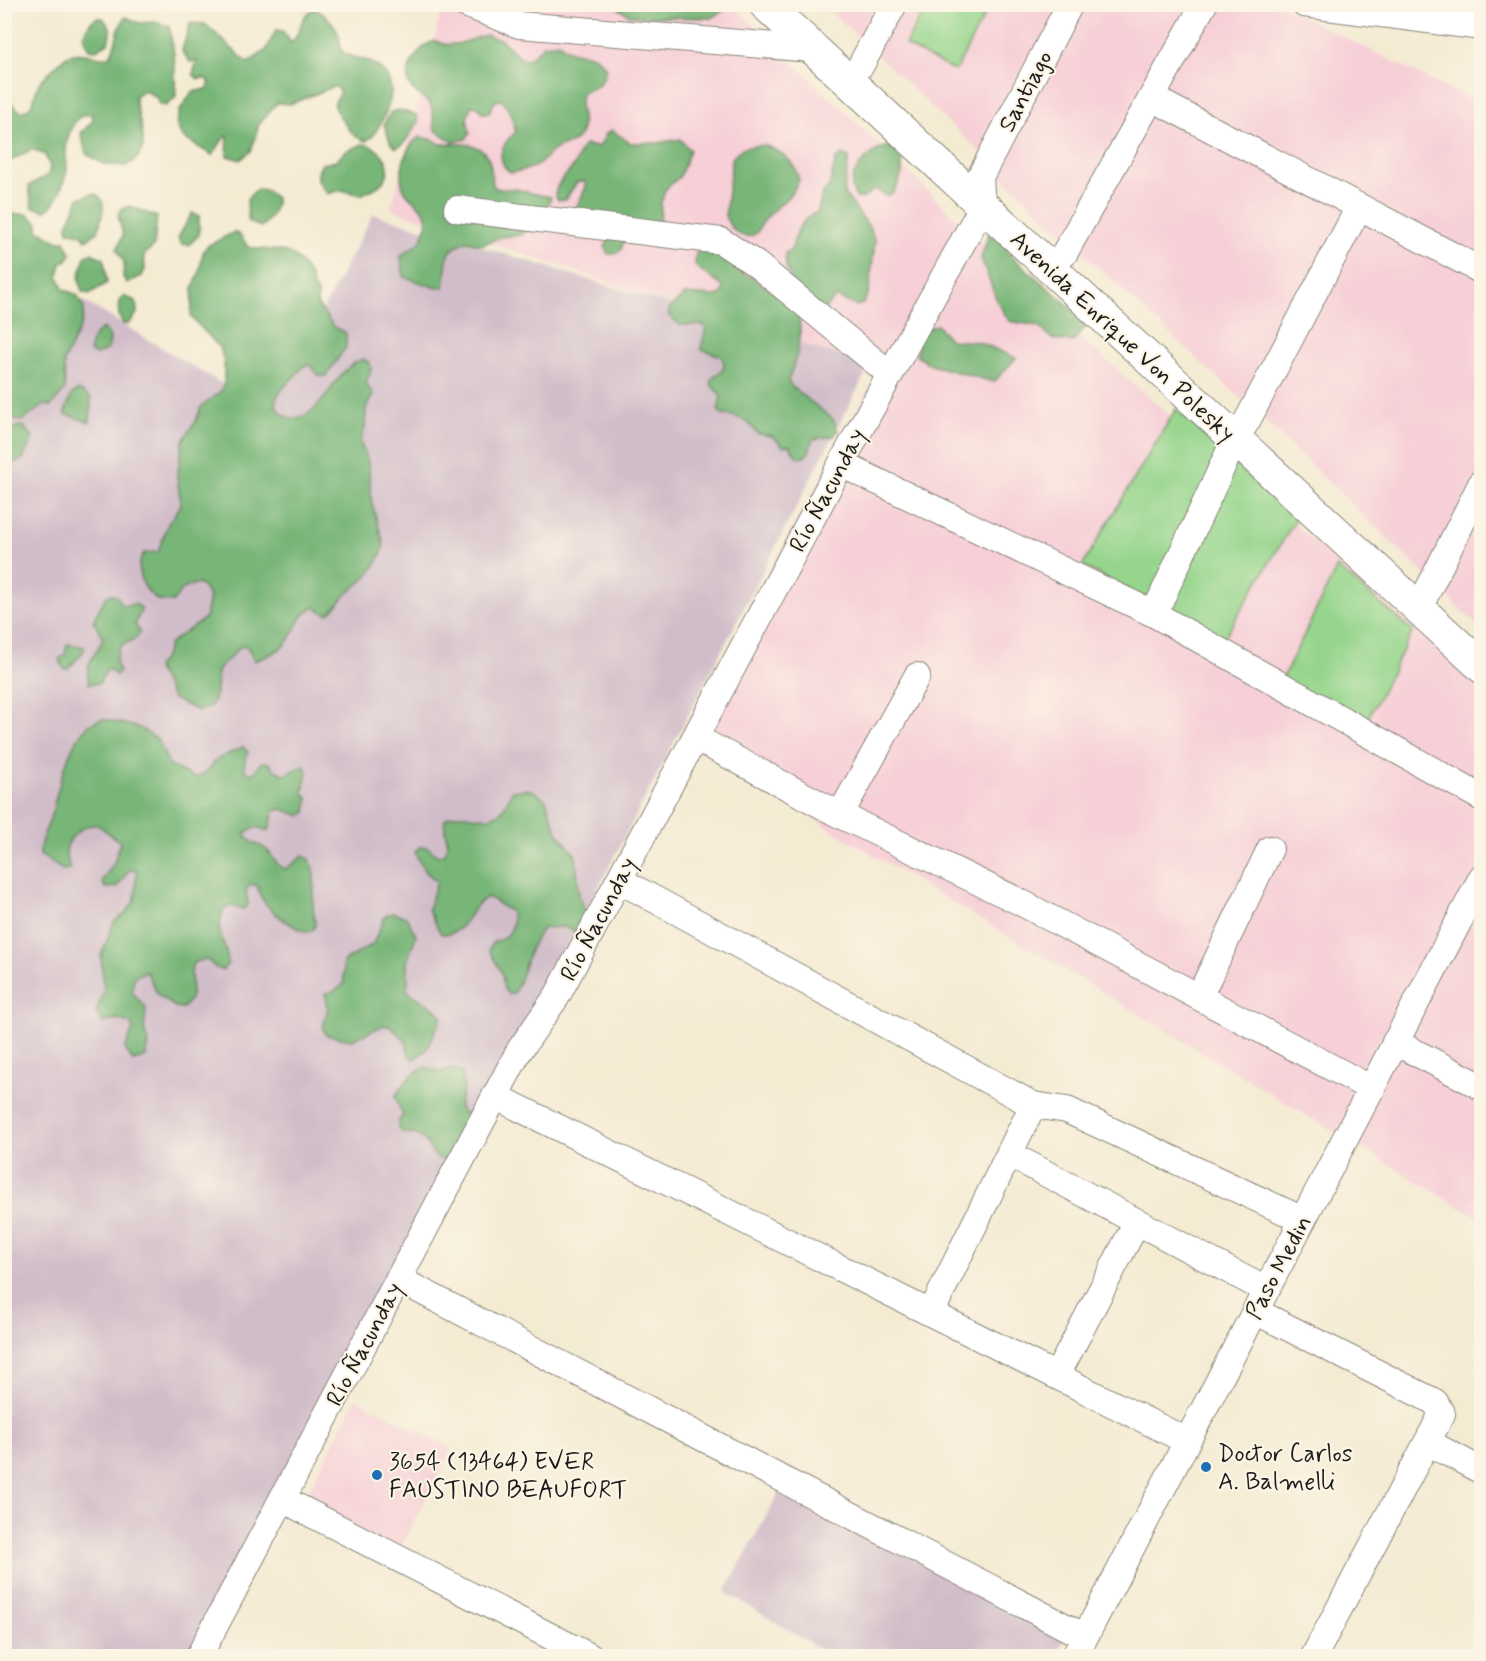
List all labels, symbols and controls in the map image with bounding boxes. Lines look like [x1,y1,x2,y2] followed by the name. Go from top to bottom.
[992,46,1061,138] street label: Santiago
[1003,225,1241,450] street label: Avenida Enrique Von Polesky
[783,423,874,558] street label: Río Ñacunday
[554,852,645,987] street label: Río Ñacunday
[1239,1210,1320,1325] street label: Paso Medin
[320,1277,411,1412] street label: Río Ñacunday
[1218,1439,1353,1498] place label: Doctor Carlos A. Balmelli
[389,1447,627,1506] place label: 3654 (13464) EVER FAUSTINO BEAUFORT
[1199,1460,1213,1474] marker: Doctor Carlos A. Balmelli
[370,1468,384,1482] marker: 3654 (13464) EVER FAUSTINO BEAUFORT

